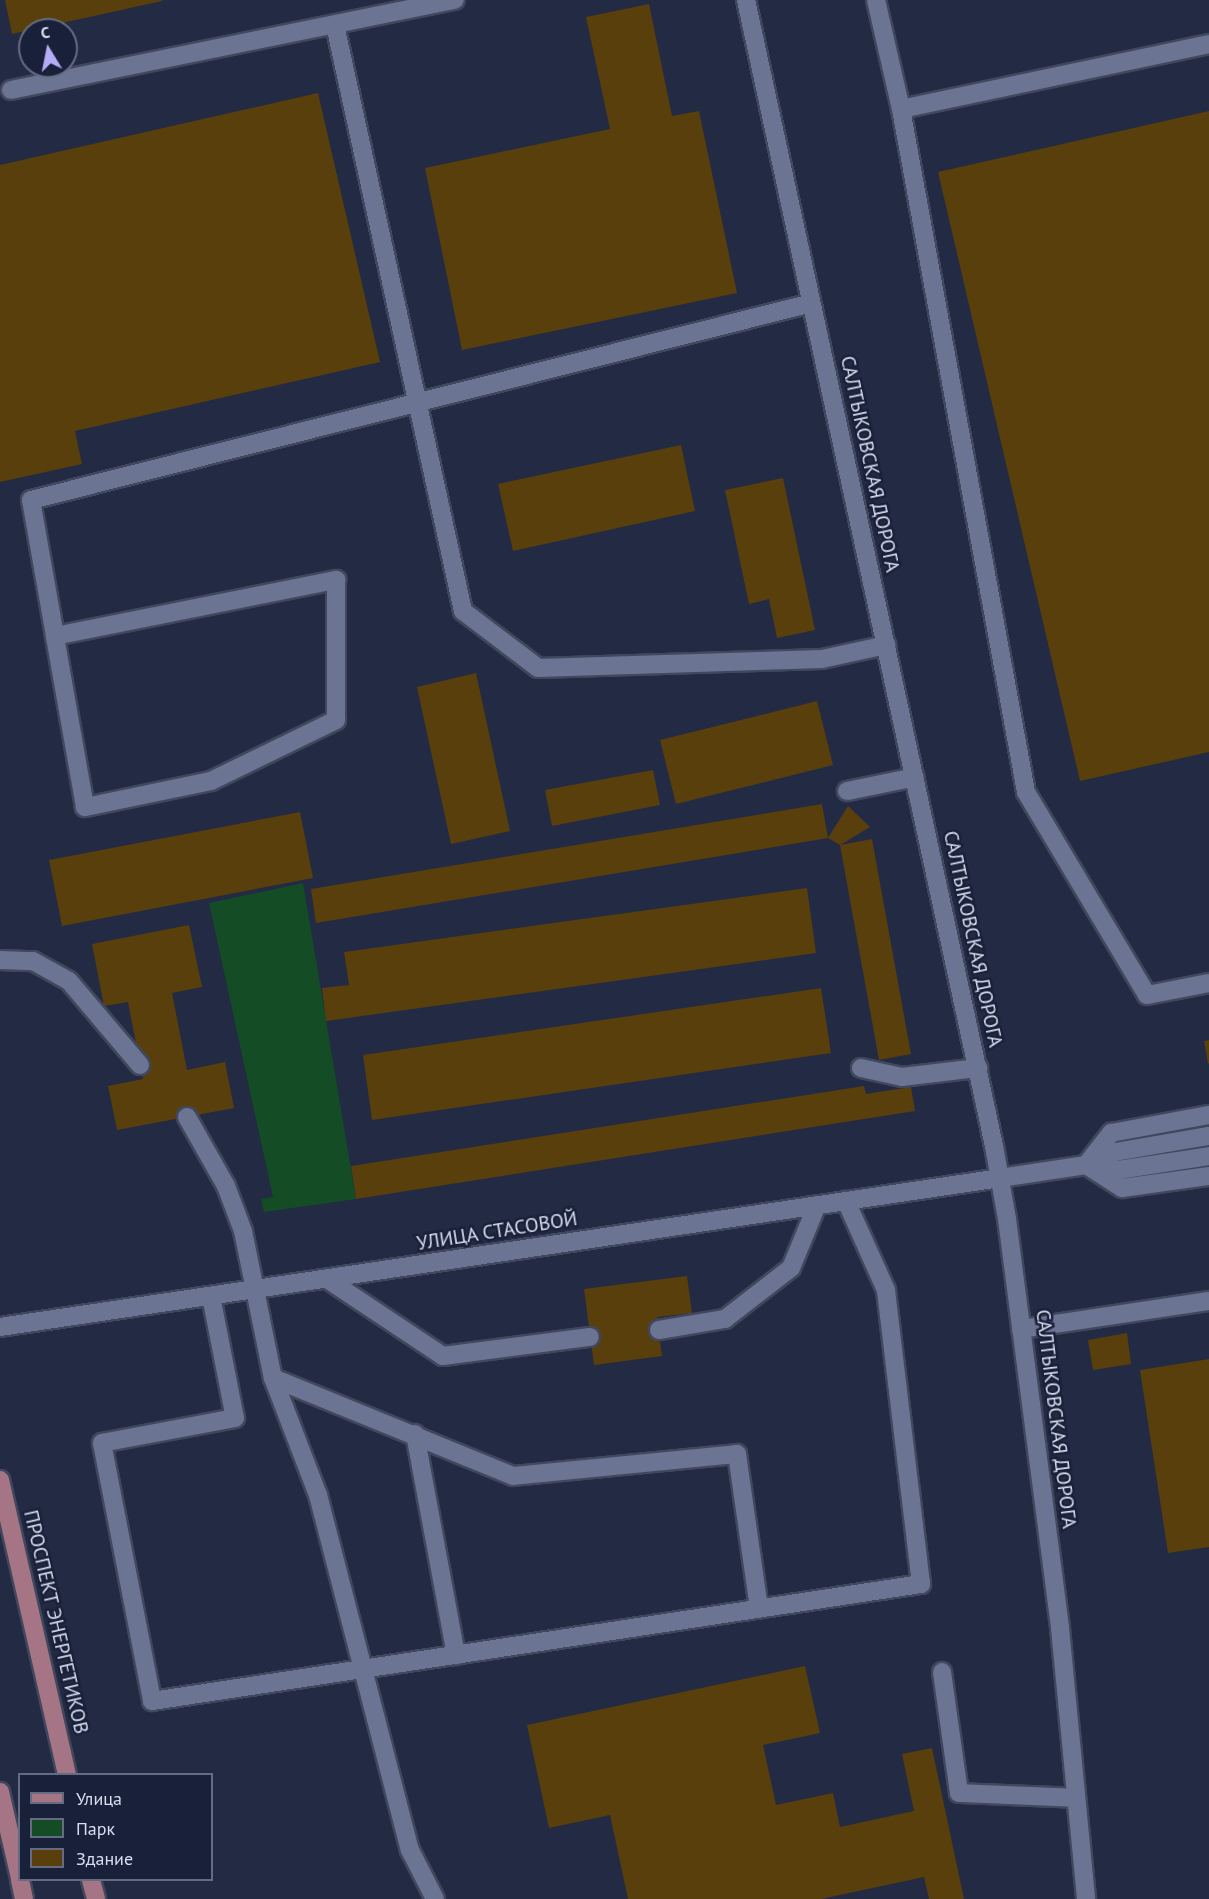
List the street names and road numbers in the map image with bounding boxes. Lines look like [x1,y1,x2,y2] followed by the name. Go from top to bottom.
[835,353,905,575] street label: САЛТЫКОВСКАЯ ДОРОГА
[938,828,1008,1050] street label: САЛТЫКОВСКАЯ ДОРОГА
[415,1206,579,1256] street label: УЛИЦА СТАСОВОЙ
[1031,1308,1081,1530] street label: САЛТЫКОВСКАЯ ДОРОГА
[18,1507,94,1737] street label: ПРОСПЕКТ ЭНЕРГЕТИКОВ

